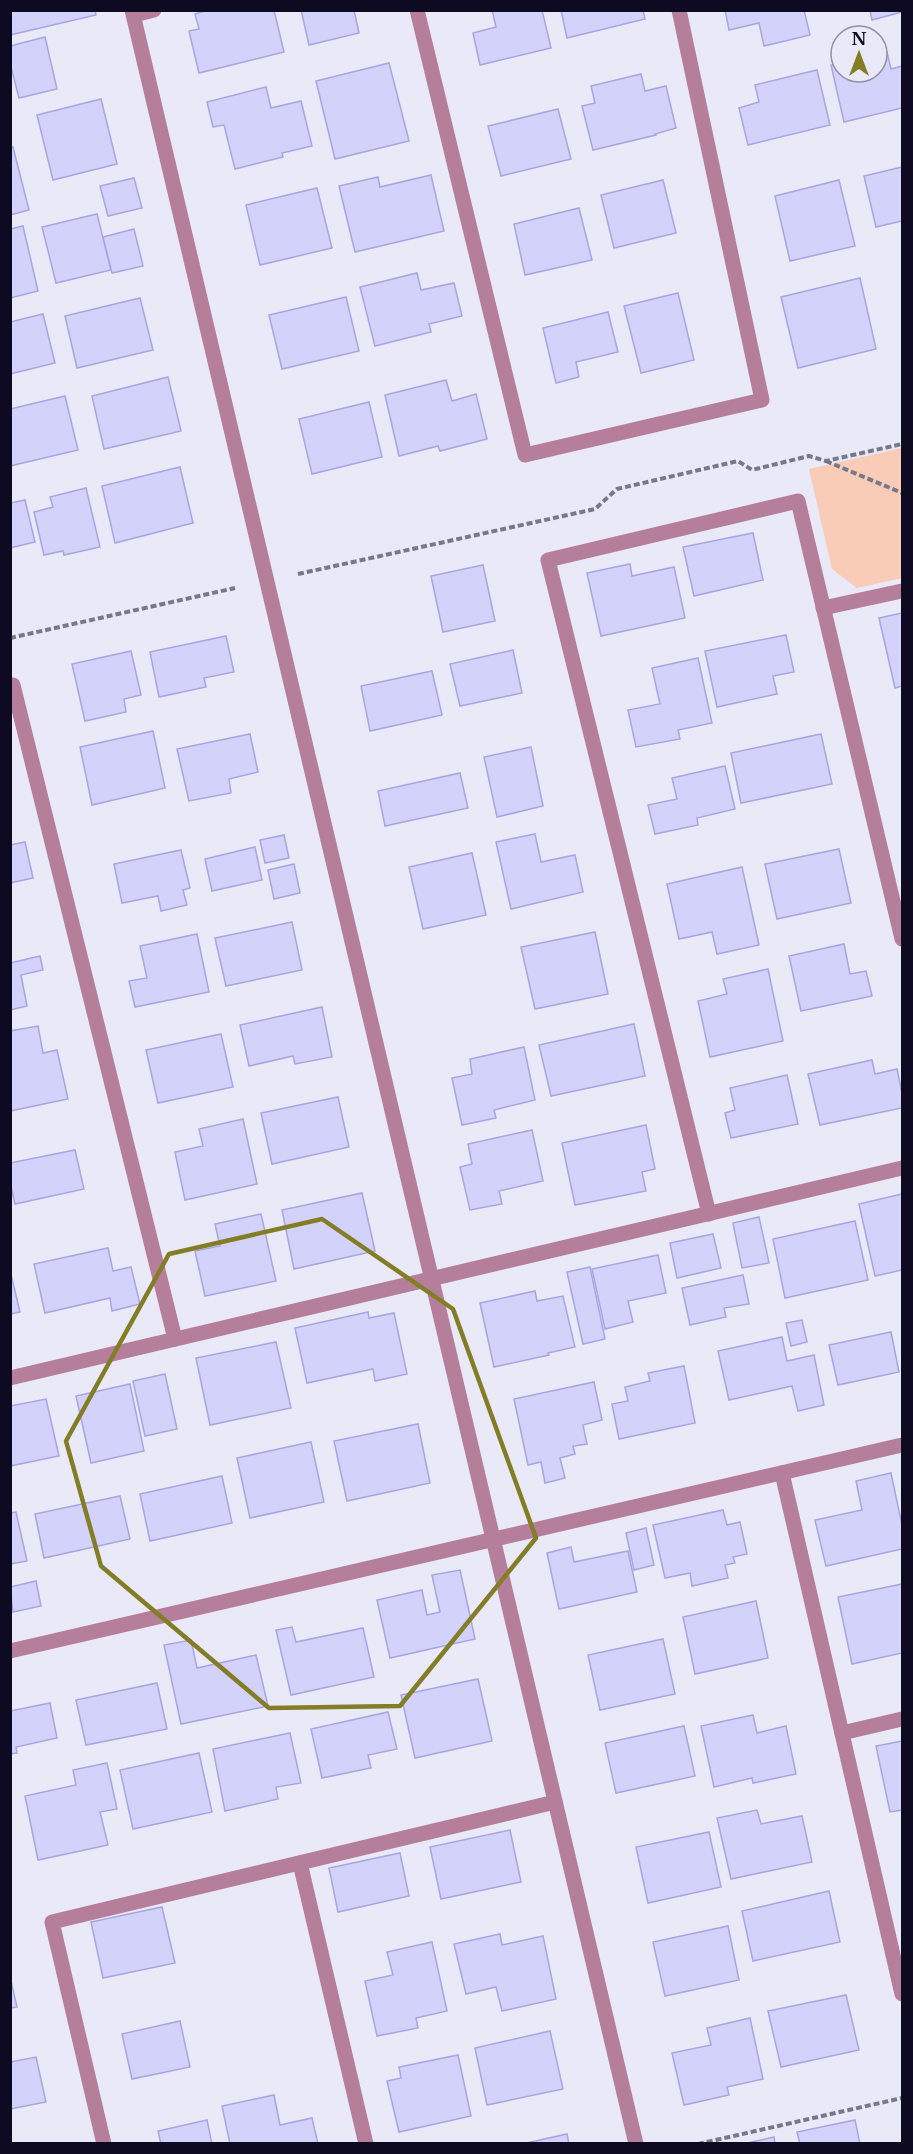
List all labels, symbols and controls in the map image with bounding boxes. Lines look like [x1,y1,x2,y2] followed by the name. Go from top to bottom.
[829,24,889,84] north arrow
[851,29,867,49] text: N

